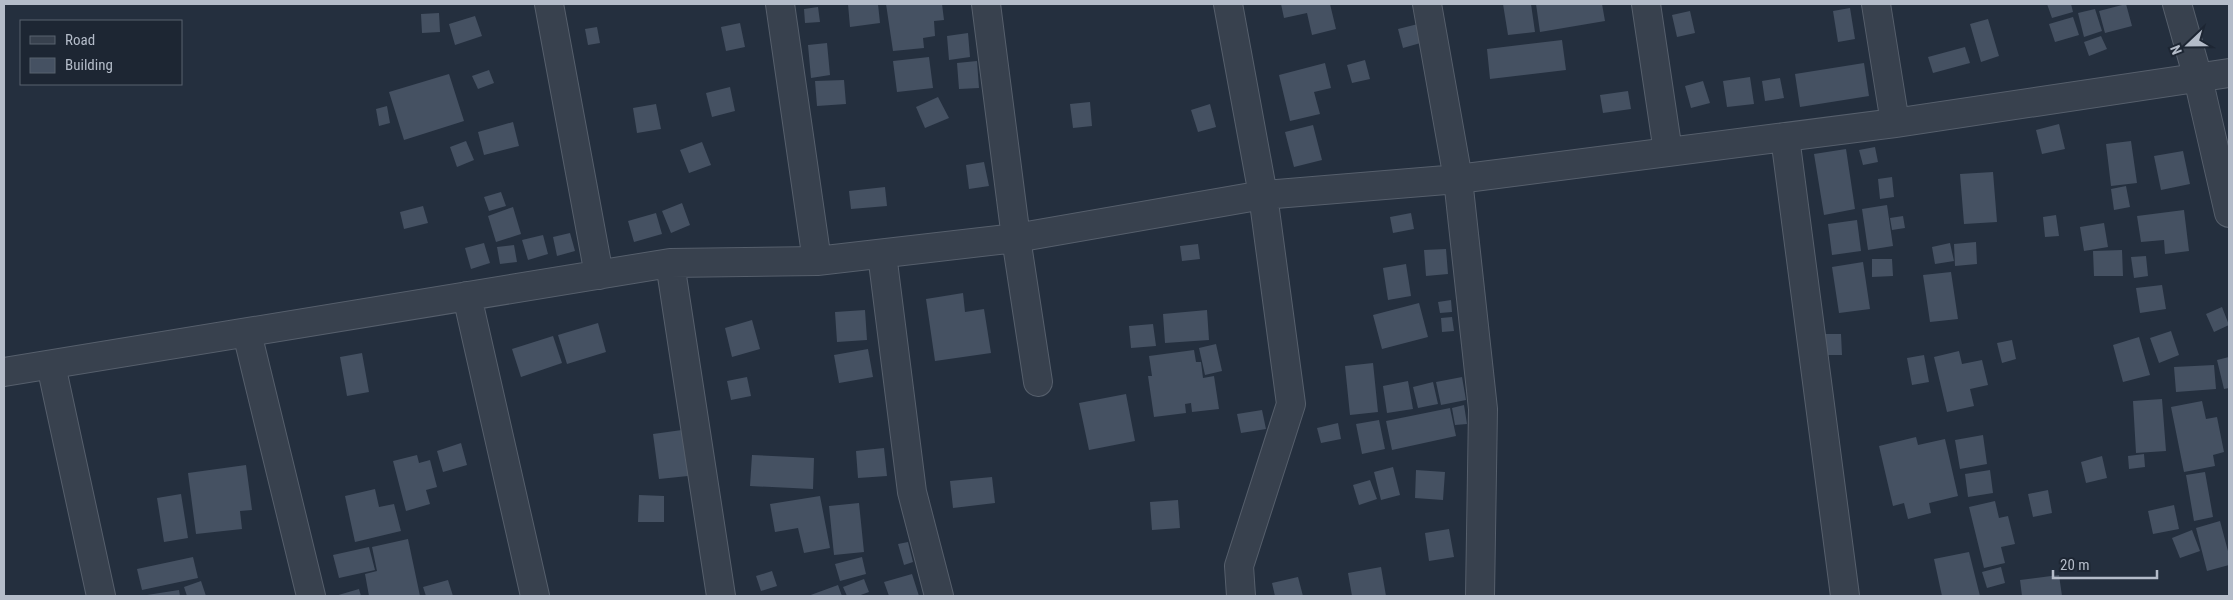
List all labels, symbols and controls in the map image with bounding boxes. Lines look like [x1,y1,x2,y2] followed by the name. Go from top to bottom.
[20,20,182,85] legend
[2163,20,2213,70] north arrow
[65,31,95,49] text: Road
[2167,43,2185,57] text: N
[65,56,113,74] text: Building
[2053,548,2157,580] scale bar
[2060,556,2090,574] text: 20 m

